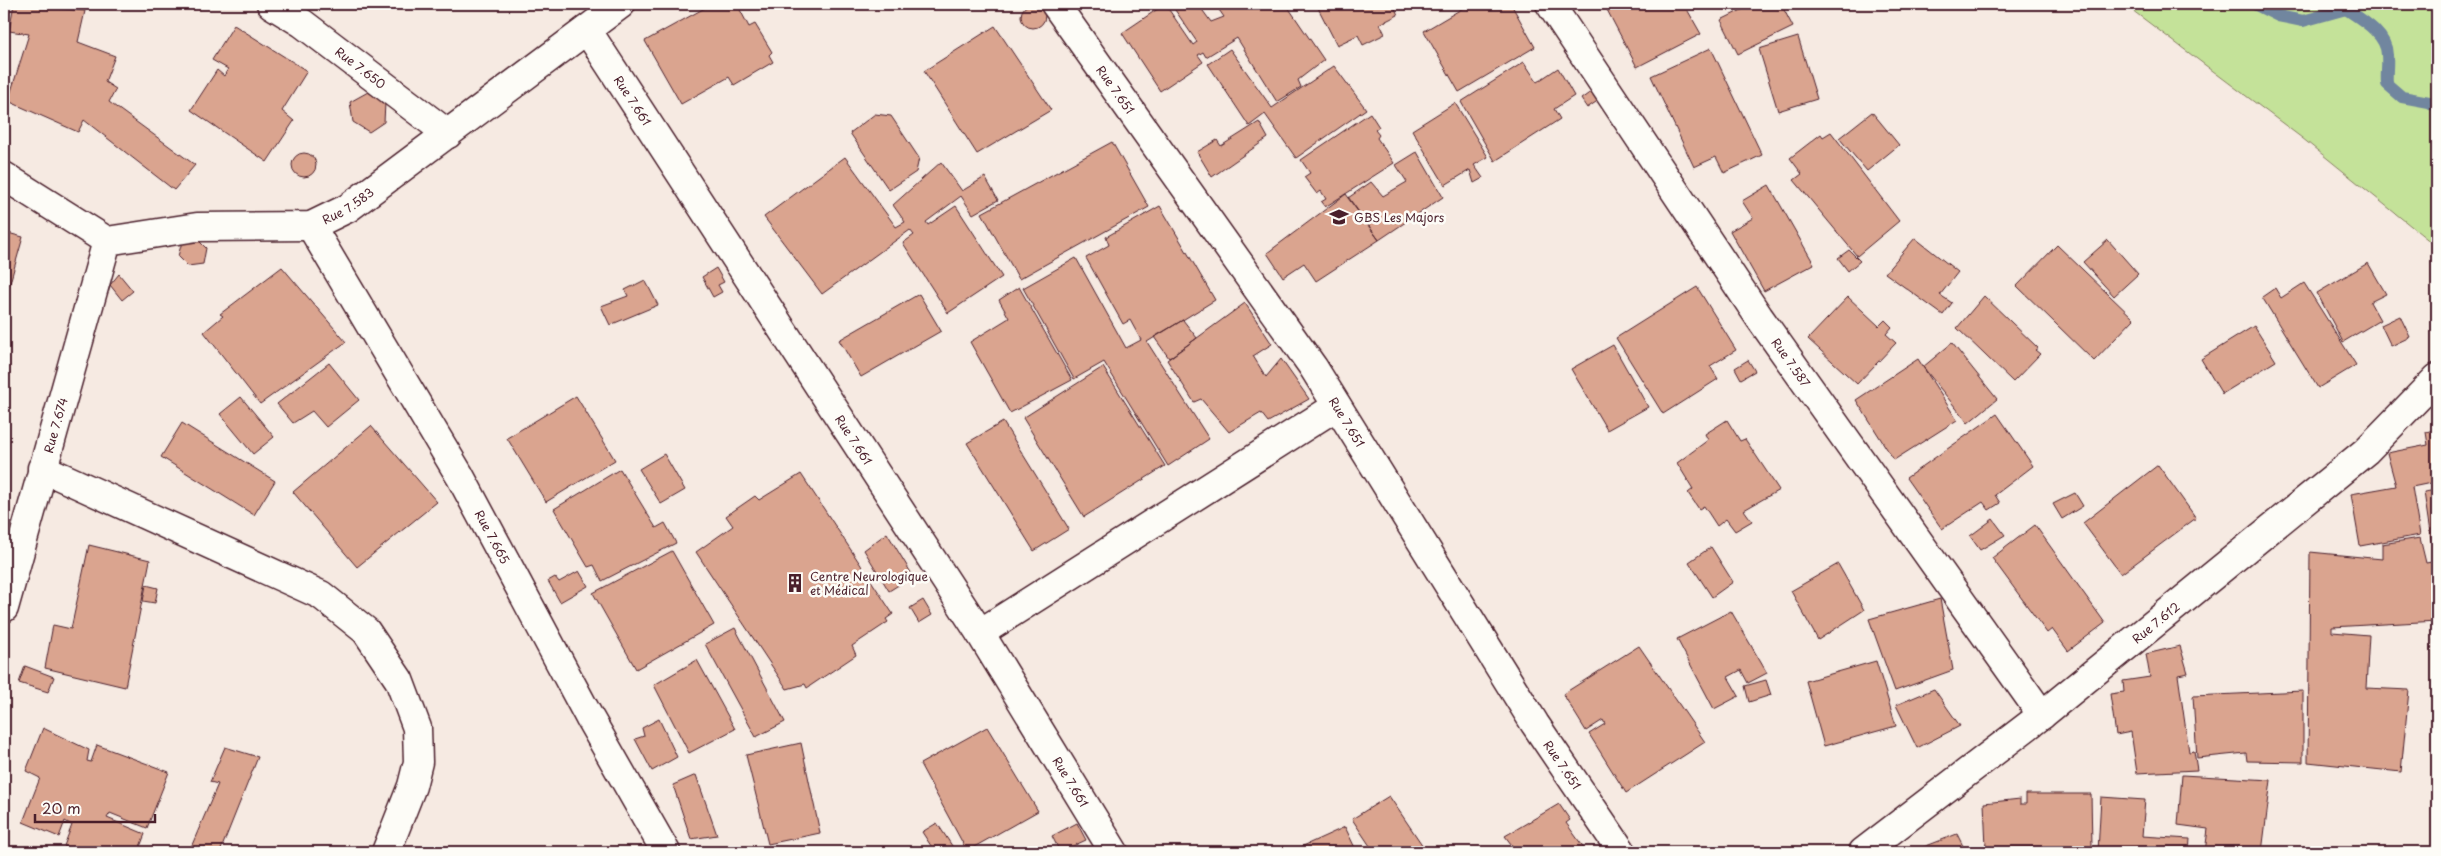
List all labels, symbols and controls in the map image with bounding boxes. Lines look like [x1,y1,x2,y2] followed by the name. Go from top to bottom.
[331,42,390,93] street label: Rue 7.650
[1092,62,1139,118] street label: Rue 7.651
[610,72,656,129] street label: Rue 7.661
[319,183,377,228] street label: Rue 7.583
[1328,206,1350,228] school or university icon: GBS Les Majors
[1354,208,1445,226] place label: GBS Les Majors
[1768,334,1815,391] street label: Rue 7.587
[1325,393,1370,450] street label: Rue 7.651
[39,395,72,455] street label: Rue 7.674
[831,411,877,468] street label: Rue 7.661
[471,507,514,567] street label: Rue 7.665
[810,567,928,599] place label: Centre Neurologique et Médical
[784,572,806,594] building icon: Centre Neurologique et Médical
[2128,597,2183,647] street label: Rue 7.612
[1540,737,1586,793] street label: Rue 7.651
[1049,753,1093,810] street label: Rue 7.661
[35,791,155,823] scale bar
[42,796,81,819] text: 20 m

